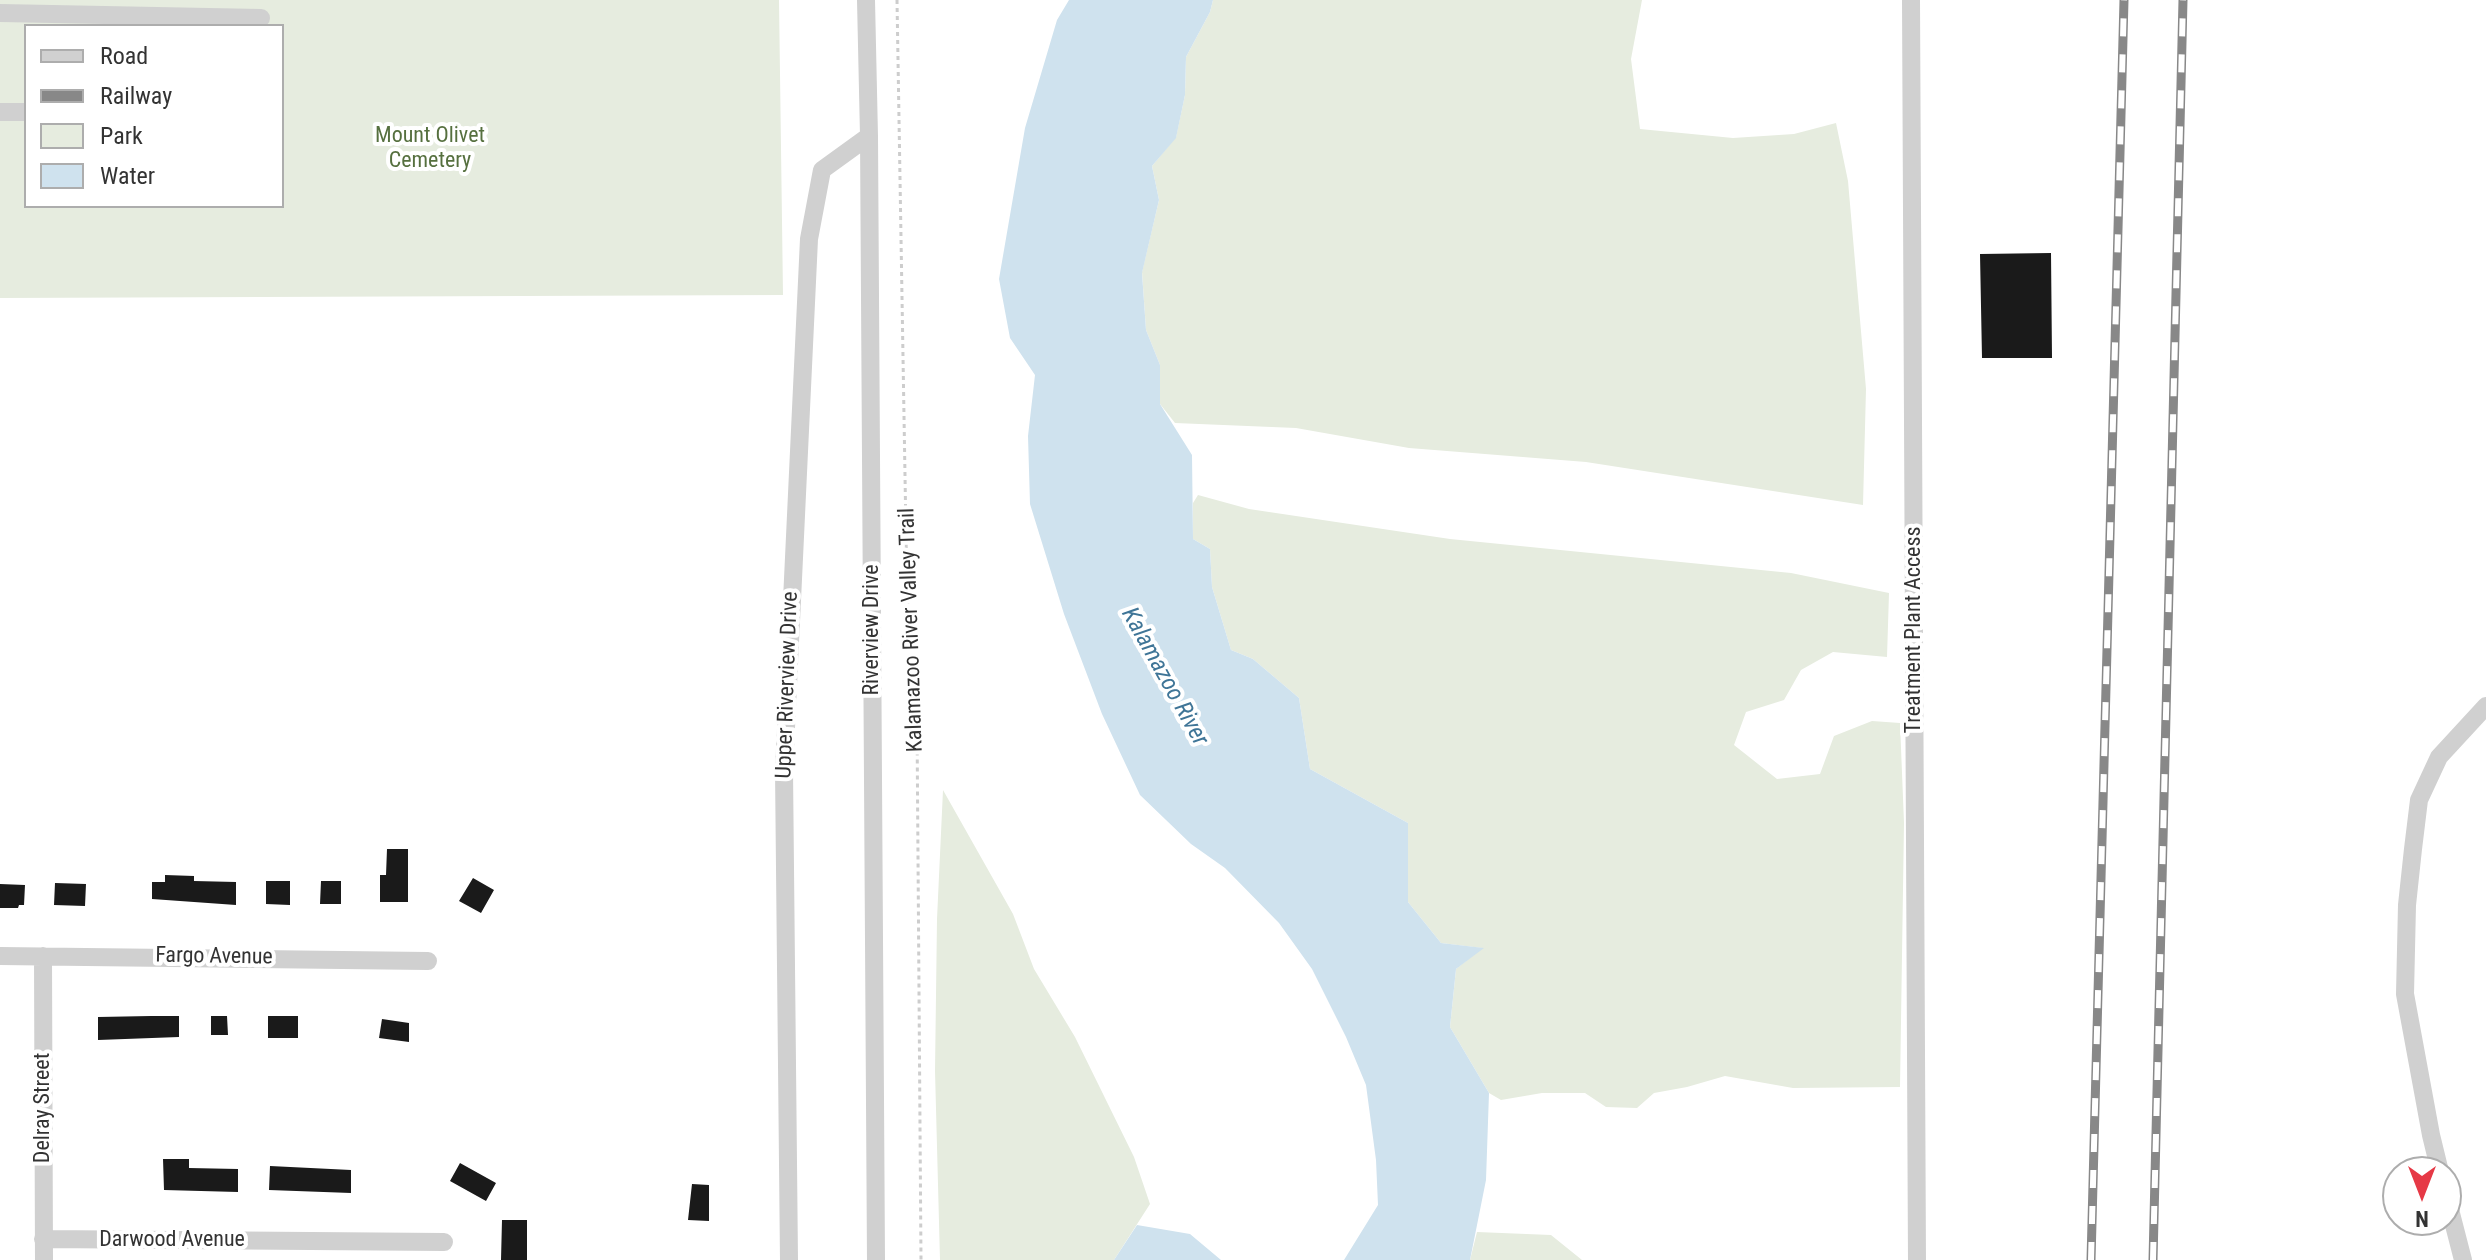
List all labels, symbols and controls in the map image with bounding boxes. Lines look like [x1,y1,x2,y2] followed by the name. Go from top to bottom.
[24,24,284,208] legend
[100,42,148,70] text: Road
[100,82,172,110] text: Railway
[100,122,143,150] text: Park
[375,123,485,174] park label: Mount Olivet Cemetery
[100,162,155,190] text: Water
[895,507,929,753] street label: Kalamazoo River Valley Trail
[1901,527,1927,733] street label: Treatment Plant Access
[859,564,885,696] street label: Riverview Drive
[772,591,804,779] street label: Upper Riverview Drive
[1114,603,1214,751] water label: Kalamazoo River
[155,943,273,971] street label: Fargo Avenue
[30,1053,56,1163] street label: Delray Street
[2382,1156,2462,1236] north arrow
[2415,1206,2429,1231] text: N
[99,1227,245,1253] street label: Darwood Avenue

